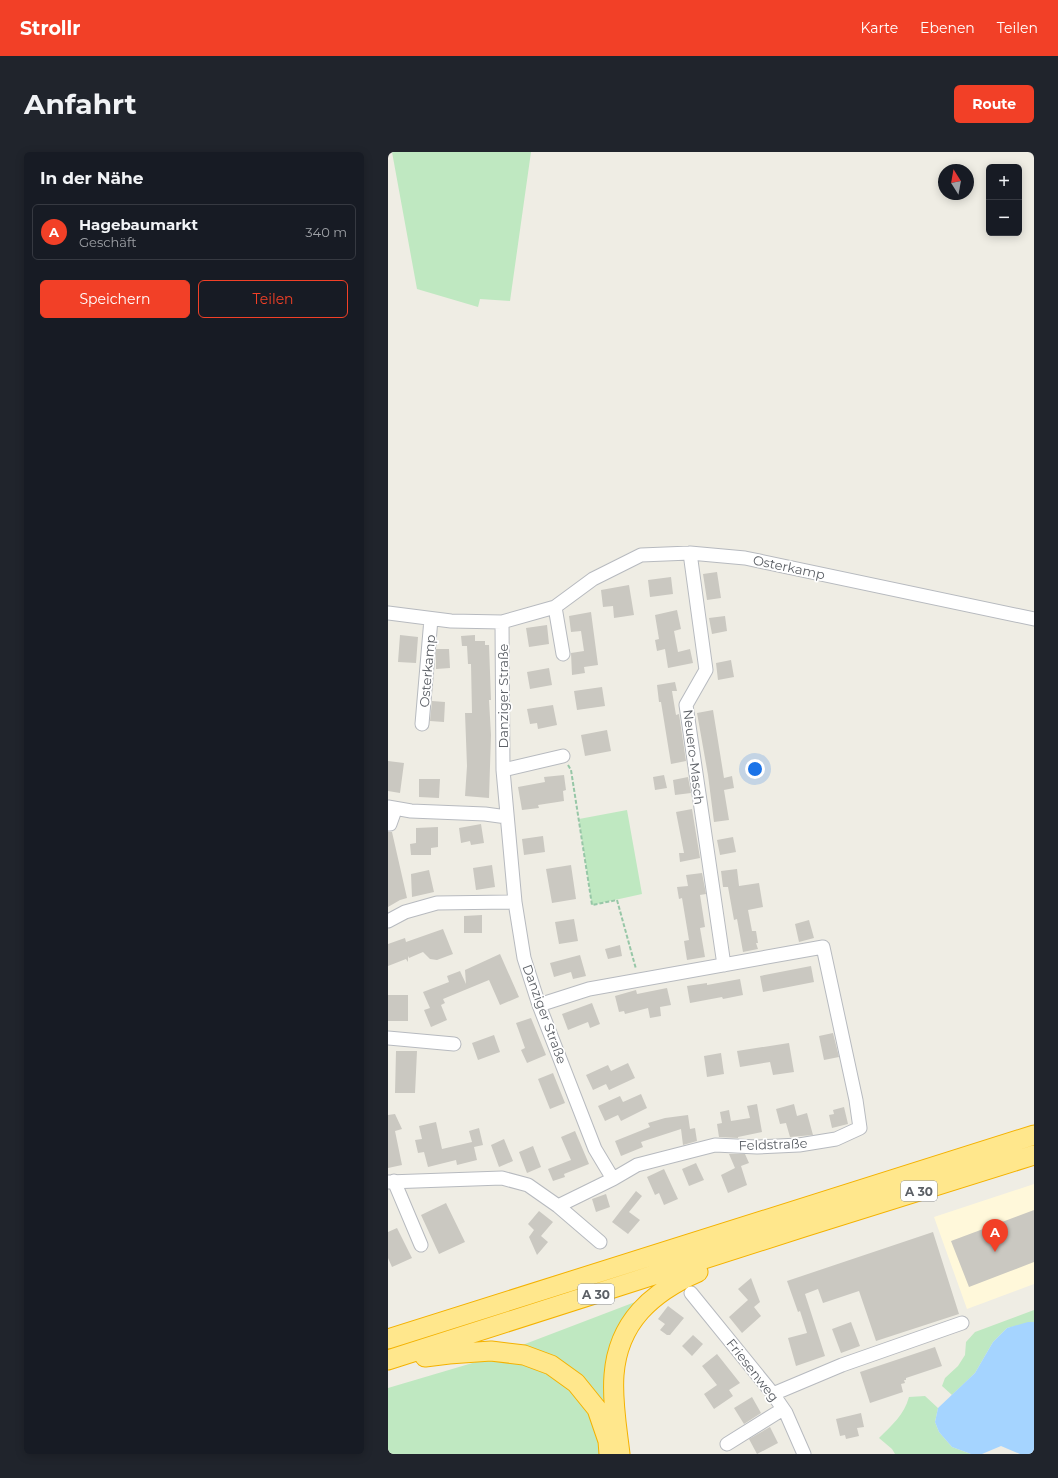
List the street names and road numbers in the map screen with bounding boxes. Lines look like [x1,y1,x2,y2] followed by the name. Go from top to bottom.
[752,552,827,582] street label: Osterkamp
[416,634,438,708] street label: Osterkamp
[495,643,511,748] street label: Danziger Straße
[680,709,708,805] street label: Neuero-Masch
[520,962,571,1066] street label: Danziger Straße
[738,1135,808,1153] street label: Feldstraße
[901,1181,937,1201] road number: A 30
[578,1284,614,1304] road number: A 30
[723,1335,783,1405] street label: Friesenweg

